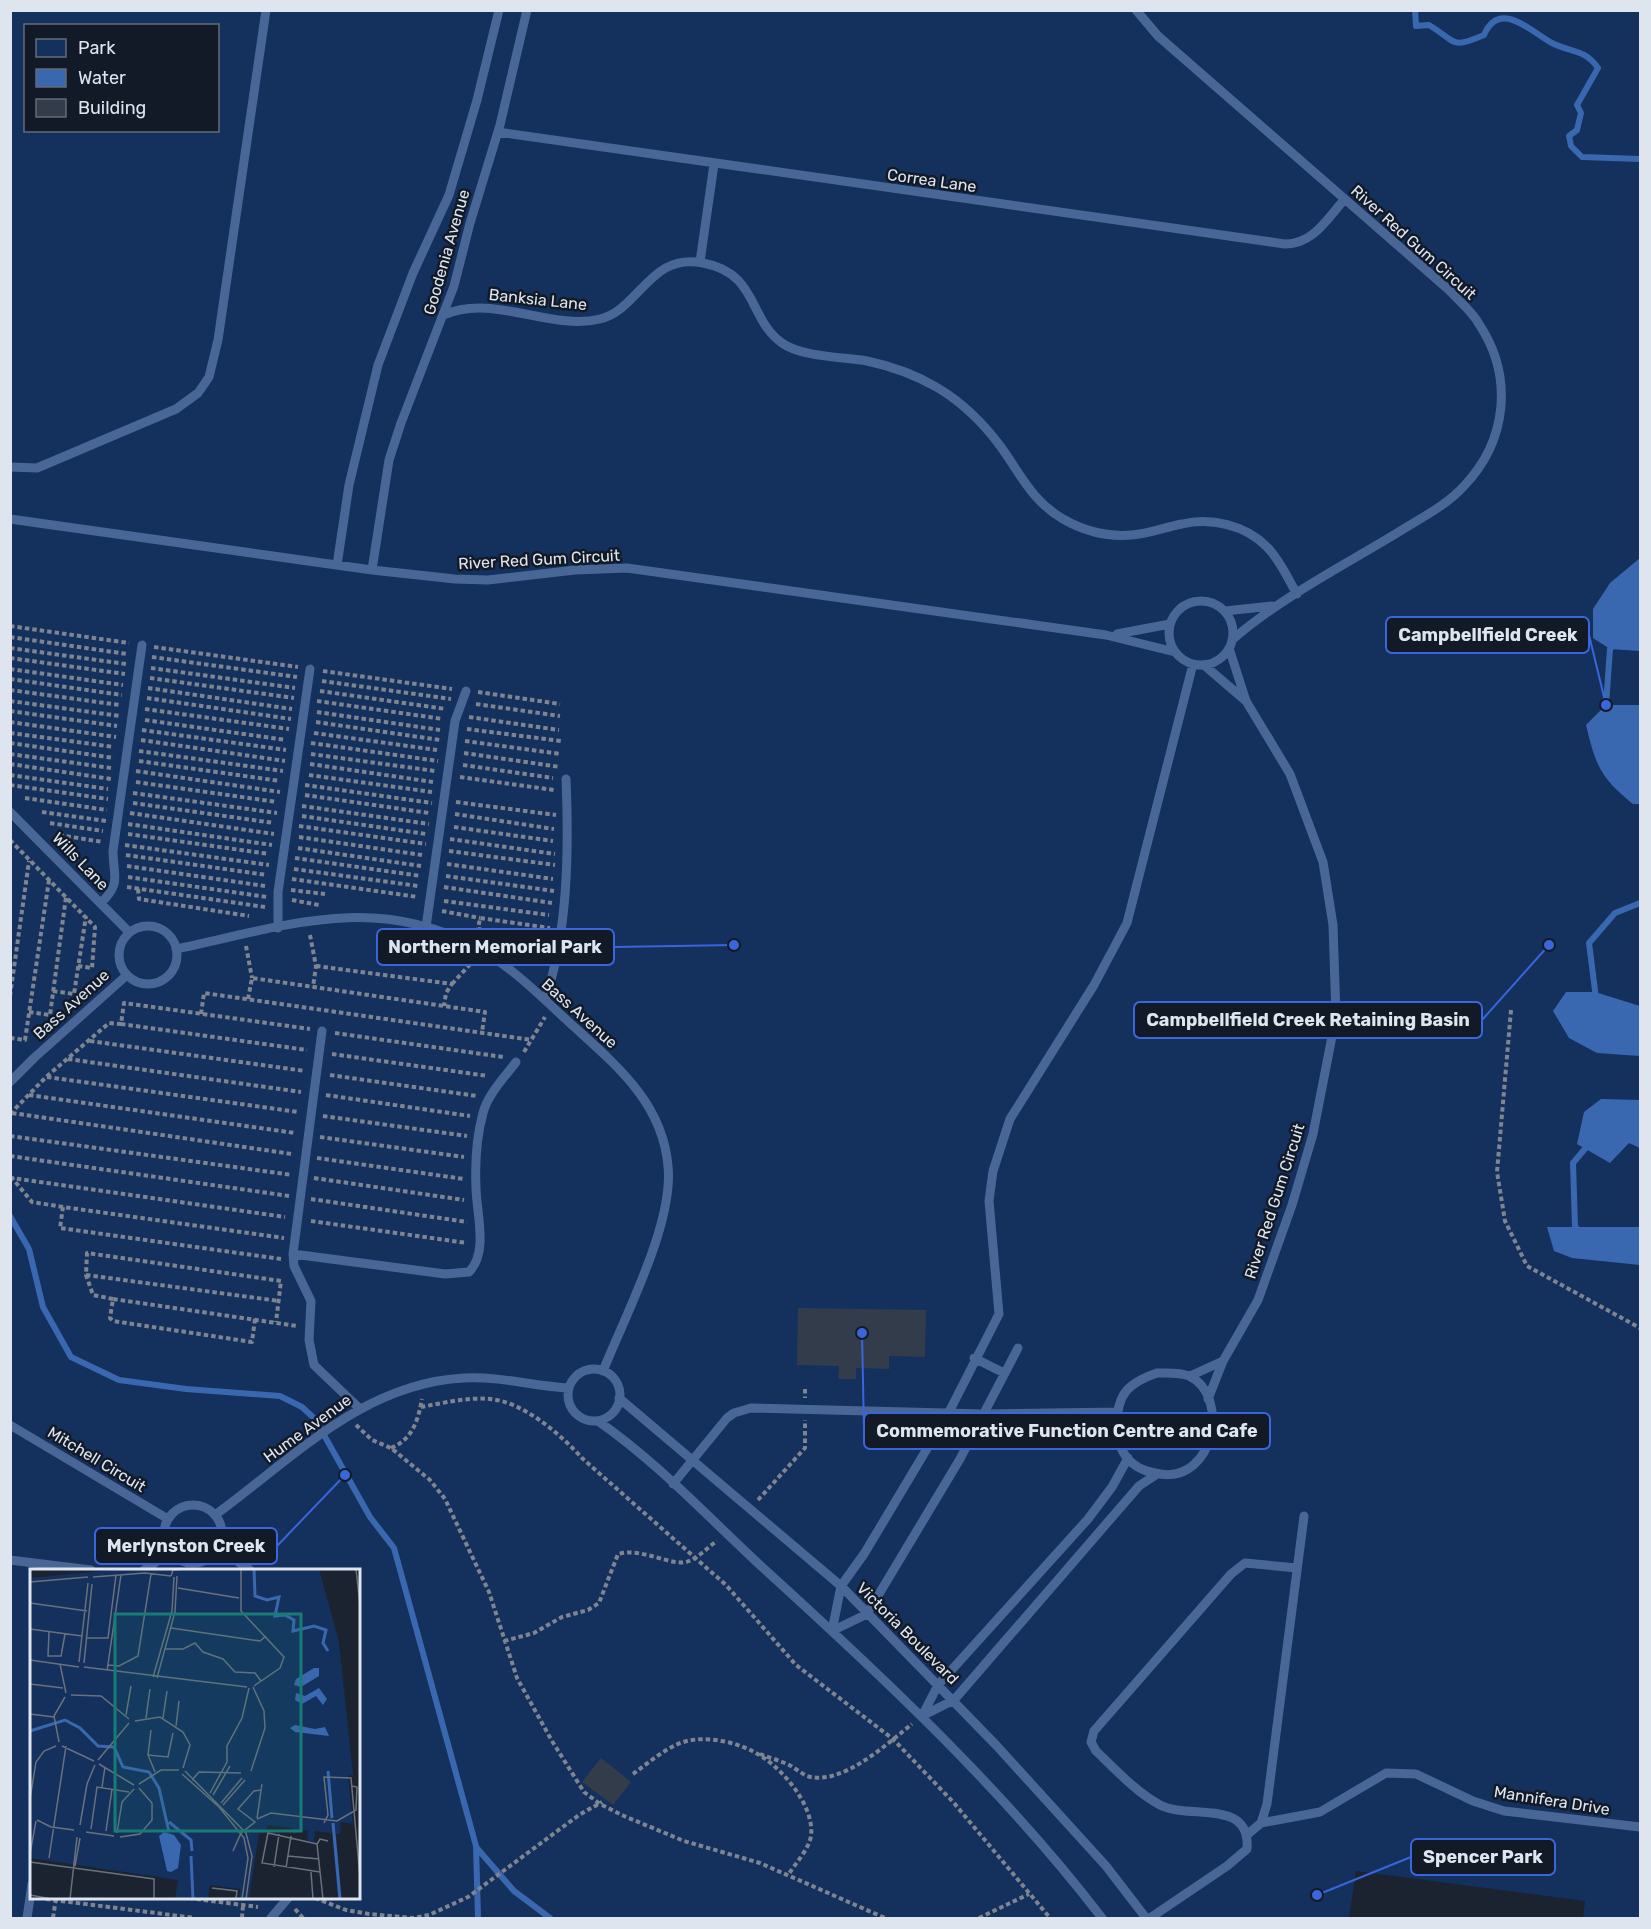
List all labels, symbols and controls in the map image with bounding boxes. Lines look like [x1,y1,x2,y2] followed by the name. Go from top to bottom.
[24,24,219,132] legend
[78,37,116,59] text: Park
[78,67,126,89] text: Water
[78,97,146,119] text: Building
[886,165,978,196] street label: Correa Lane
[1347,181,1480,304] street label: River Red Gum Circuit
[419,187,473,317] street label: Goodenia Avenue
[488,285,588,314] street label: Banksia Lane
[458,546,620,573] street label: River Red Gum Circuit
[1386,617,1589,653] callout: Campbellfield Creek
[1398,624,1578,646] text: Campbellfield Creek
[48,828,113,894] street label: Wills Lane
[377,929,614,965] callout: Northern Memorial Park
[388,936,602,958] text: Northern Memorial Park
[30,965,113,1043] street label: Bass Avenue
[538,974,621,1052] street label: Bass Avenue
[1134,1002,1482,1038] callout: Campbellfield Creek Retaining Basin
[1146,1009,1470,1031] text: Campbellfield Creek Retaining Basin
[1240,1121,1309,1281] street label: River Red Gum Circuit
[260,1390,355,1467] street label: Hume Avenue
[864,1413,1270,1449] callout: Commemorative Function Centre and Cafe
[876,1420,1258,1442] text: Commemorative Function Centre and Cafe
[44,1423,149,1496] street label: Mitchell Circuit
[95,1528,277,1564] callout: Merlynston Creek
[107,1535,266,1557] text: Merlynston Creek
[30,1569,360,1899] inset map
[853,1578,963,1688] street label: Victoria Boulevard
[1493,1782,1611,1819] street label: Mannifera Drive
[1411,1839,1555,1875] callout: Spencer Park
[1423,1846,1543,1868] text: Spencer Park

